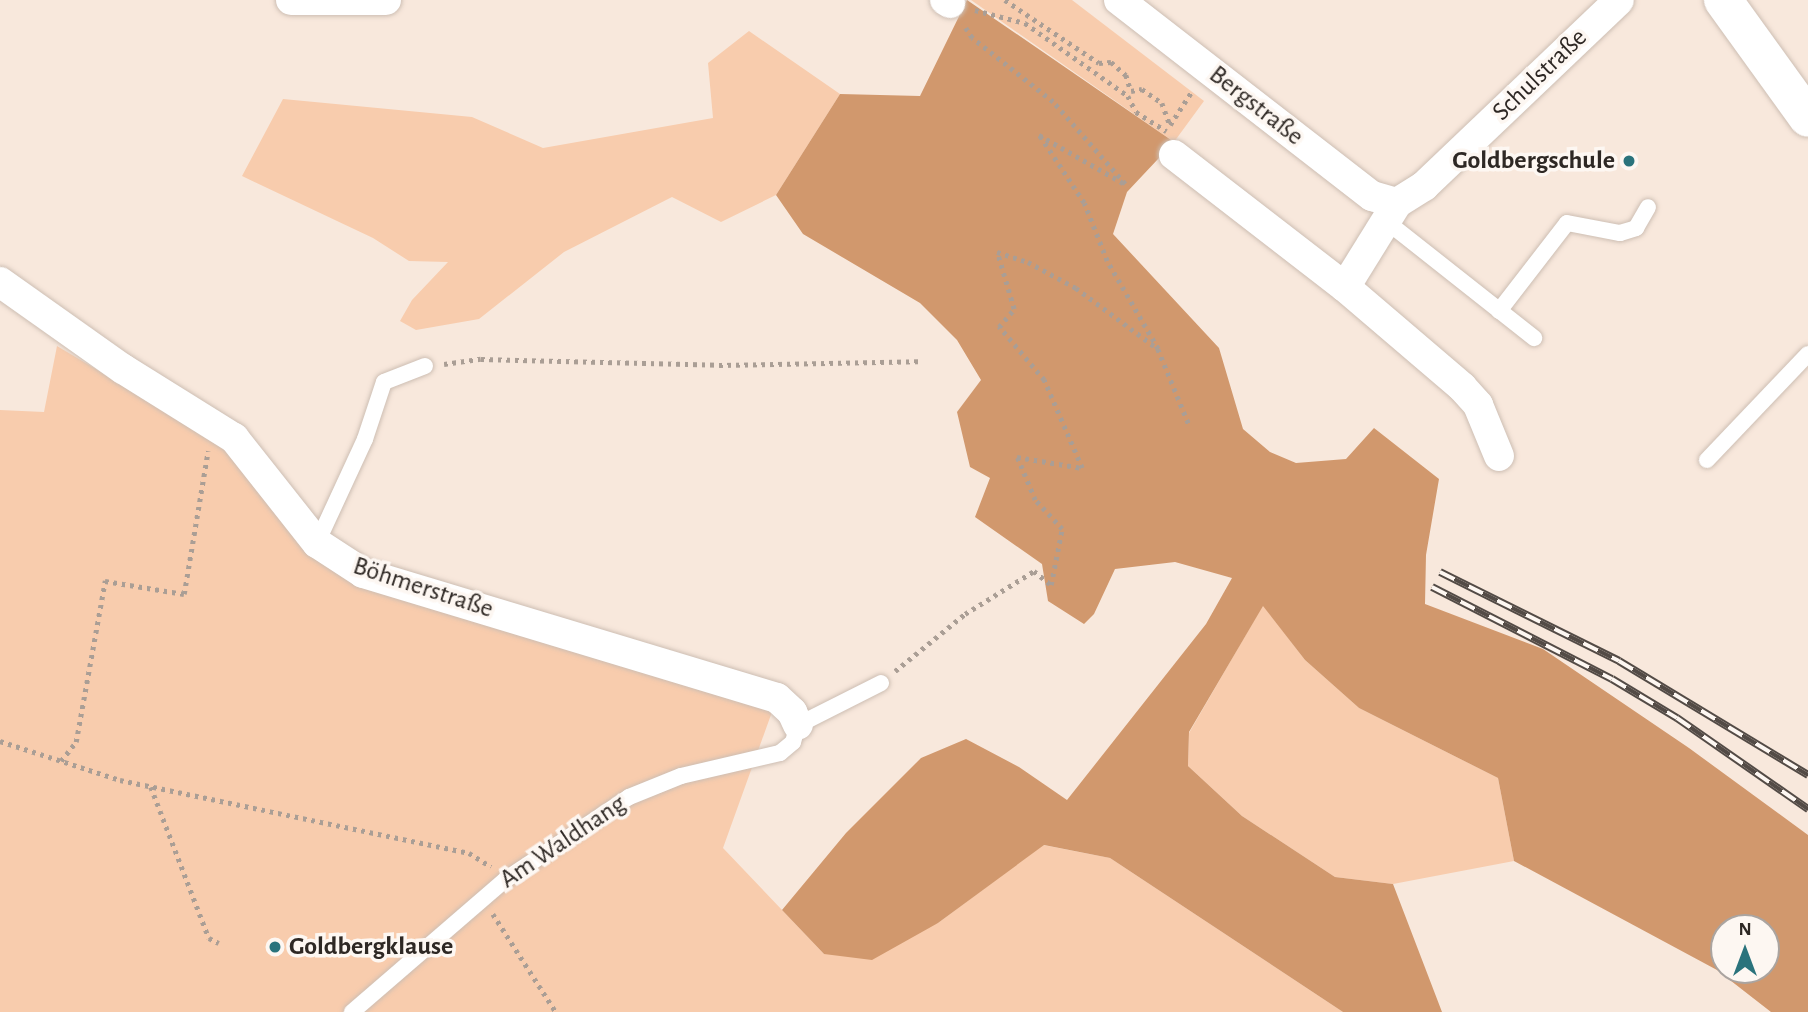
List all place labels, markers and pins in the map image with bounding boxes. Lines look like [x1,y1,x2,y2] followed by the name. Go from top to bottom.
[1452,145,1615,177] place label: Goldbergschule
[1621,153,1637,169] marker: Goldbergschule
[289,931,453,963] place label: Goldbergklause
[267,939,283,955] marker: Goldbergklause

